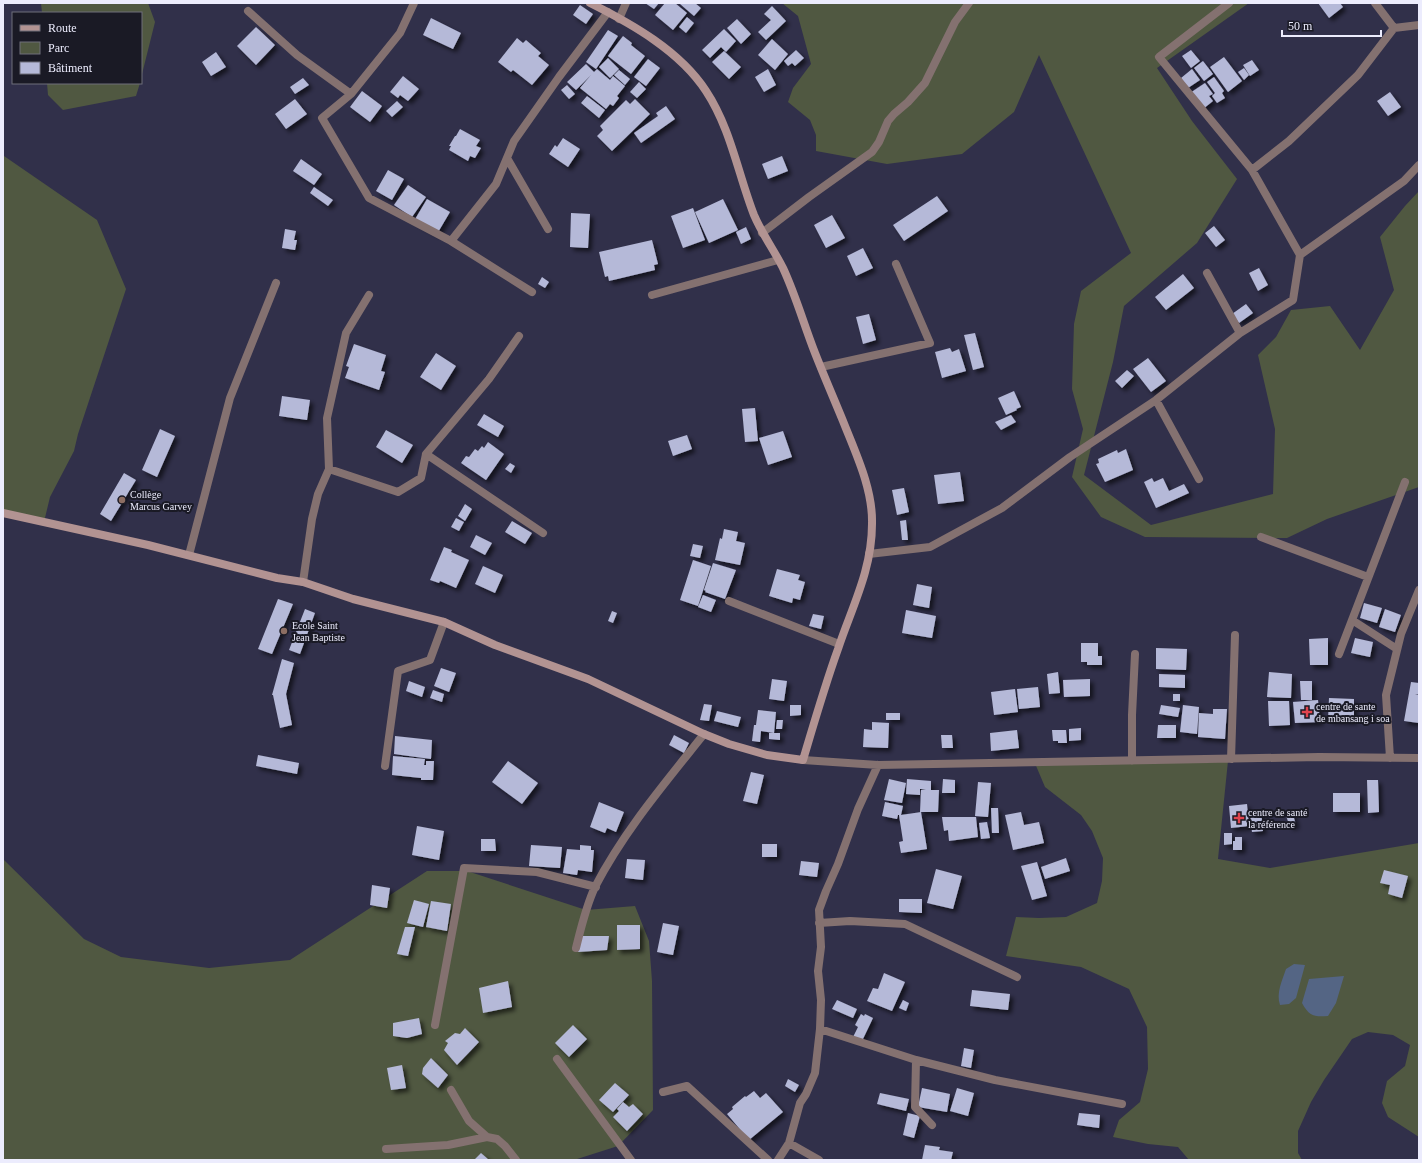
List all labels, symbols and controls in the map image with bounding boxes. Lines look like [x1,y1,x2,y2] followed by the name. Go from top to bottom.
[12,12,142,84] legend
[1282,12,1381,38] scale bar
[1288,19,1313,33] text: 50 m
[48,21,77,35] text: Route
[48,41,69,55] text: Parc
[48,61,93,75] text: Bâtiment
[130,489,192,512] place label: Collège Marcus Garvey
[117,495,127,505] marker: Collège Marcus Garvey
[292,620,346,643] place label: Ecole Saint Jean Baptiste
[279,626,289,636] marker: Ecole Saint Jean Baptiste
[1316,701,1390,724] place label: centre de sante de mbansang i soa
[1301,706,1313,718] marker: centre de sante de mbansang i soa
[1248,807,1308,830] place label: centre de santé la référence
[1233,812,1245,824] marker: centre de santé la référence

